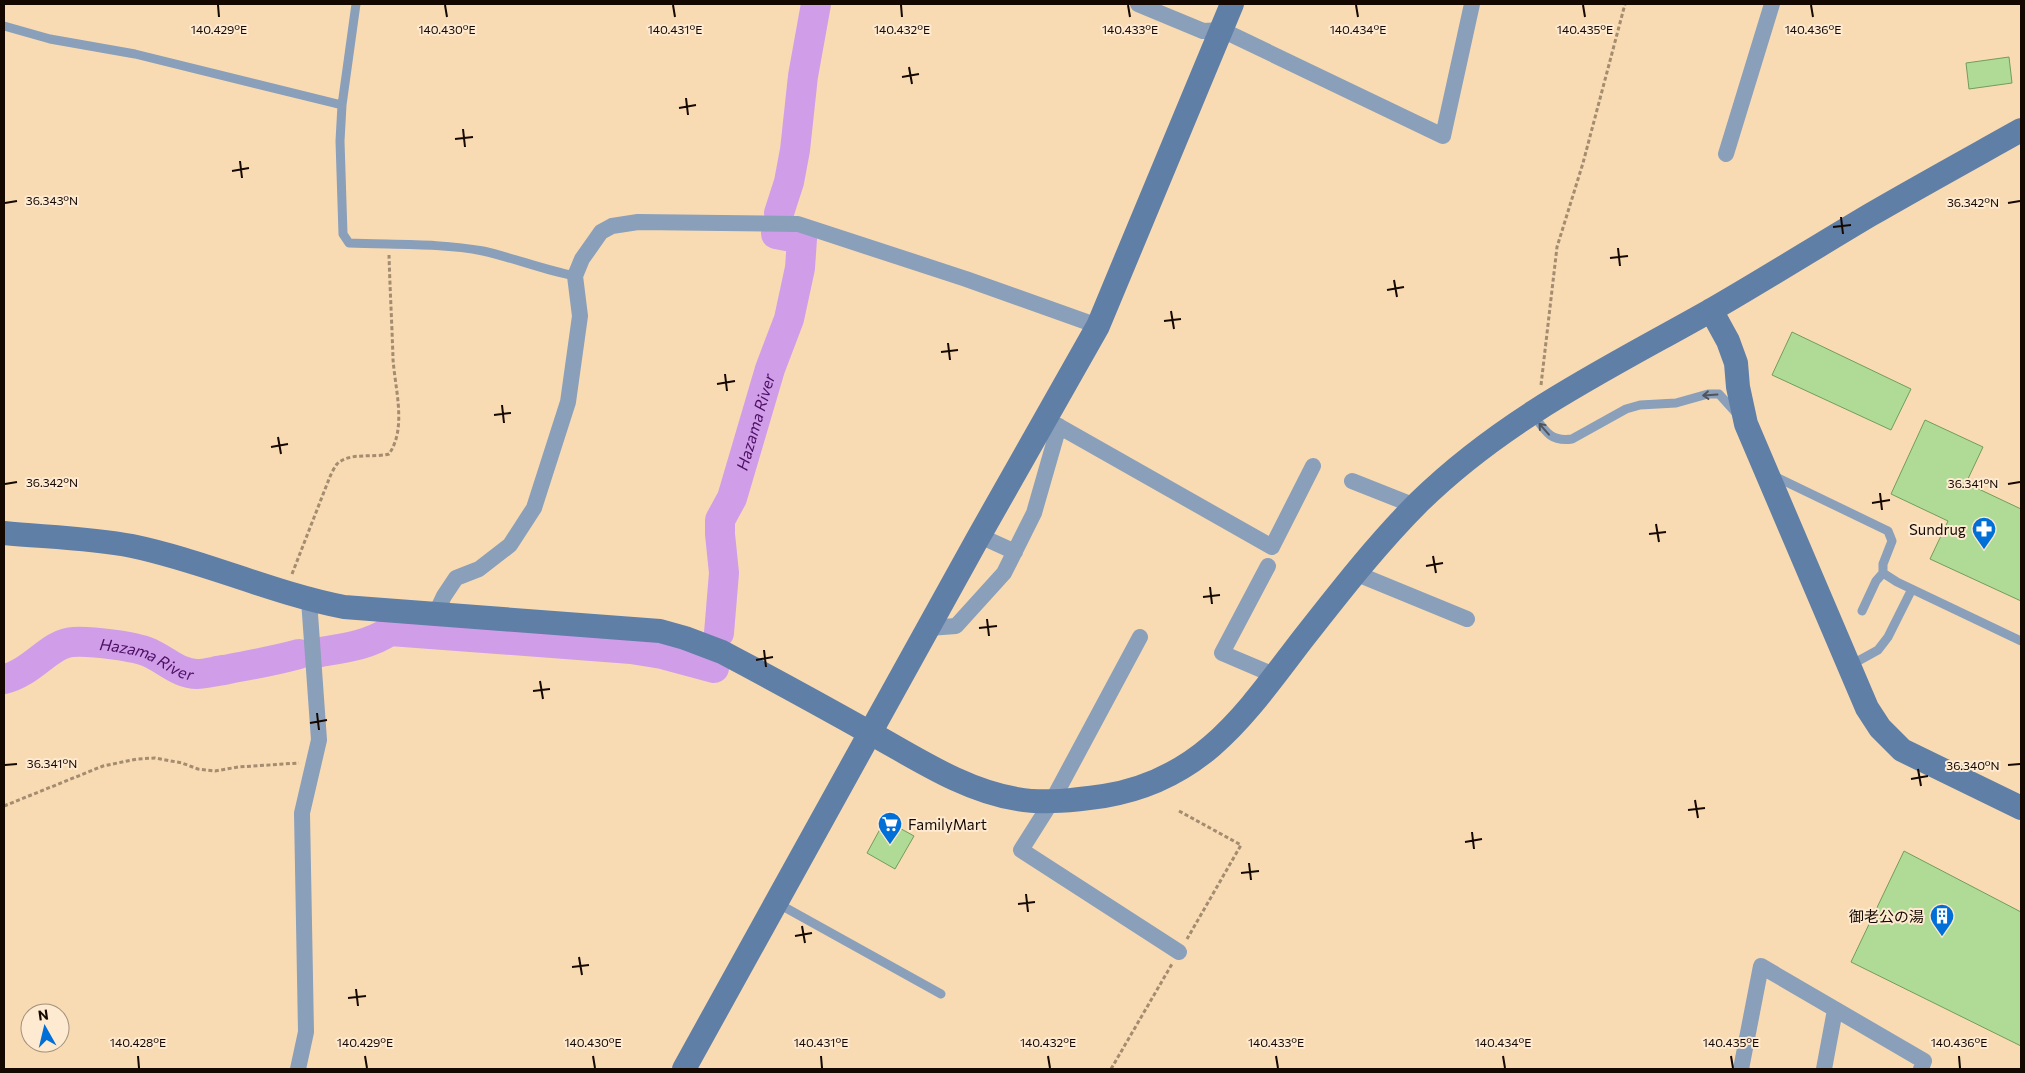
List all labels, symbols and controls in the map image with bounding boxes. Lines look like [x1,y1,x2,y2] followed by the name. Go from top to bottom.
[191,22,247,36] text: 140.429°E
[418,22,476,36] text: 140.430°E
[648,22,702,36] text: 140.431°E
[874,22,930,36] text: 140.432°E
[1102,22,1158,36] text: 140.433°E
[1330,22,1386,36] text: 140.434°E
[1557,22,1613,36] text: 140.435°E
[1785,22,1841,36] text: 140.436°E
[26,193,78,207] text: 36.343°N
[1947,195,1999,209] text: 36.342°N
[731,371,778,472] water label: Hazama River
[1703,390,1719,400] one-way arrow
[1538,422,1550,435] one-way arrow
[26,475,78,489] text: 36.342°N
[1948,476,1998,490] text: 36.341°N
[1971,516,1997,550] pharmacy icon: Sundrug
[1909,520,1966,538] place label: Sundrug
[99,634,196,683] water label: Hazama River
[27,756,77,770] text: 36.341°N
[1946,758,2000,772] text: 36.340°N
[877,811,903,845] supermarket icon: FamilyMart
[908,815,987,833] place label: FamilyMart
[1929,903,1955,937] building icon: 御老公の湯
[1849,907,1924,925] place label: 御老公の湯
[20,1003,70,1053] north arrow
[37,1005,50,1024] text: N
[110,1035,166,1049] text: 140.428°E
[337,1035,393,1049] text: 140.429°E
[564,1035,622,1049] text: 140.430°E
[794,1035,848,1049] text: 140.431°E
[1020,1035,1076,1049] text: 140.432°E
[1248,1035,1304,1049] text: 140.433°E
[1475,1035,1531,1049] text: 140.434°E
[1703,1035,1759,1049] text: 140.435°E
[1931,1035,1987,1049] text: 140.436°E

